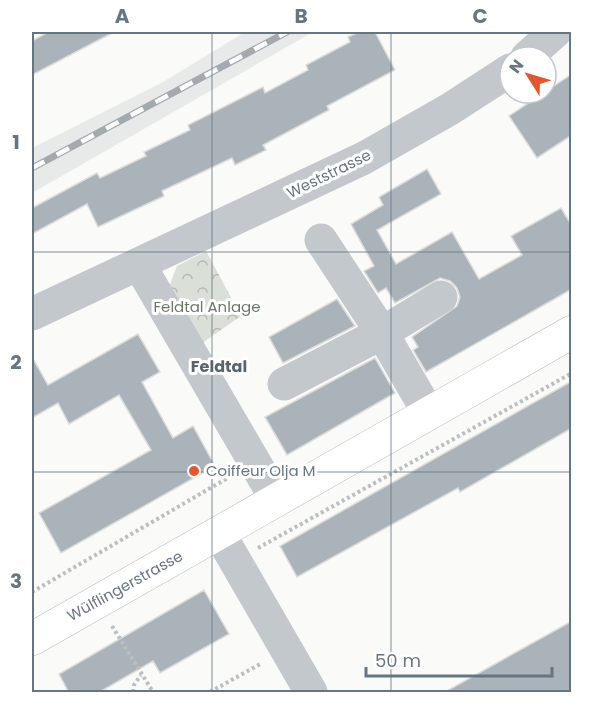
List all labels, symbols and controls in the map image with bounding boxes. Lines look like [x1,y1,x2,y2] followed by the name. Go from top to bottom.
[115,2,130,30] text: A
[294,2,308,30] text: B
[472,2,488,30] text: C
[498,45,558,105] north arrow
[504,55,529,78] text: N
[12,128,20,156] text: 1
[283,144,374,203] street label: Weststrasse
[154,296,260,317] park label: Feldtal Anlage
[10,348,22,376] text: 2
[191,355,247,378] district label: Feldtal
[206,460,316,481] place label: Coiffeur Olja M
[187,464,201,478] marker: Coiffeur Olja M
[63,545,186,626] street label: Wülflingerstrasse
[10,567,22,595] text: 3
[366,640,552,678] scale bar
[375,648,421,673] text: 50 m

